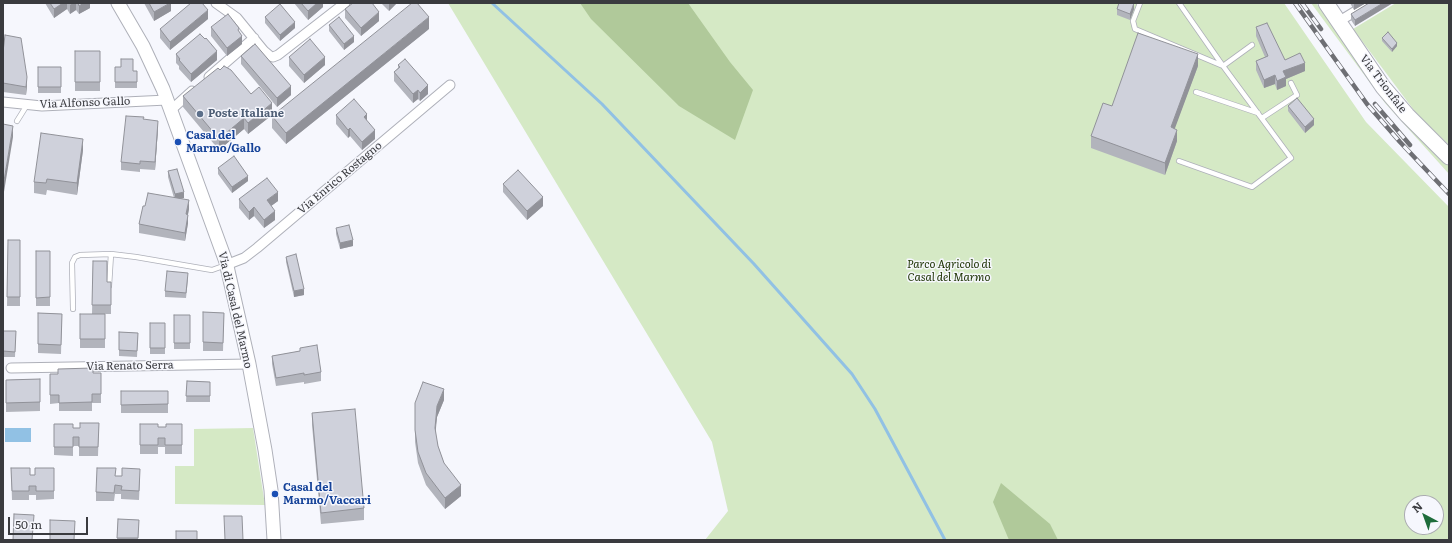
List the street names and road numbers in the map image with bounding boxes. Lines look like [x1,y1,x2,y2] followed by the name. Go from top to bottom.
[1357,52,1409,116] street label: Via Trionfale
[39,95,131,111] street label: Via Alfonso Gallo
[295,139,385,217] street label: Via Enrico Rostagno
[215,250,255,370] street label: Via di Casal del Marmo
[86,359,174,373] street label: Via Renato Serra

